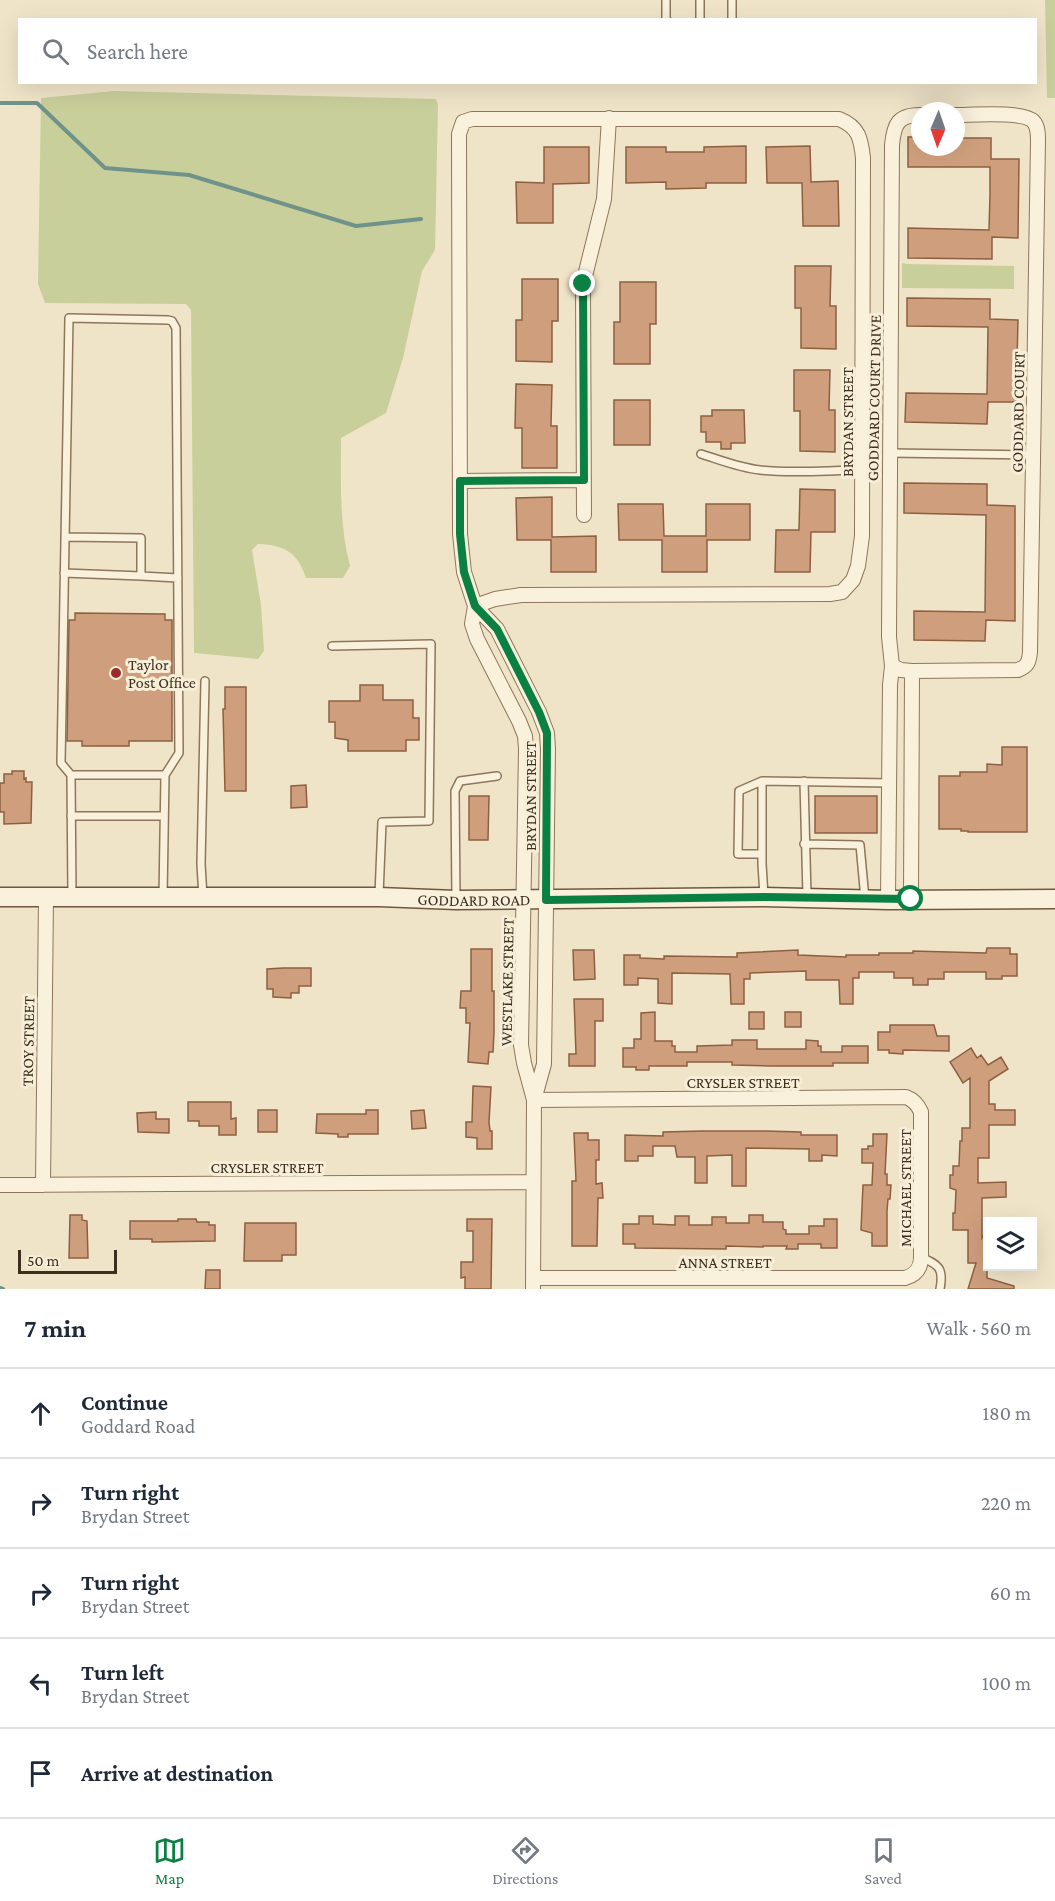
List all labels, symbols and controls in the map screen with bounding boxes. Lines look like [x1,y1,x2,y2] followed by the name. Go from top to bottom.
[18,18,1037,84] search box
[39,35,72,68] icon: search
[87,39,188,64] text: Search here
[911,102,965,156] north arrow
[569,270,595,296] route end
[864,314,884,481] street label: GODDARD COURT DRIVE
[1008,351,1028,473] street label: GODDARD COURT
[839,367,856,477] street label: BRYDAN STREET
[128,656,196,691] place label: Taylor Post Office
[109,666,123,680] marker: Taylor Post Office
[522,741,539,851] street label: BRYDAN STREET
[897,885,923,911] route start
[417,890,530,909] street label: GODDARD ROAD
[497,917,517,1046] street label: WESTLAKE STREET
[19,995,37,1086] street label: TROY STREET
[686,1074,800,1091] street label: CRYSLER STREET
[897,1129,914,1247] street label: MICHAEL STREET
[210,1159,324,1176] street label: CRYSLER STREET
[983,1217,1037,1271] map controls
[983,1217,1037,1271] button: layers
[18,1247,117,1274] scale bar
[27,1252,59,1269] text: 50 m
[678,1254,772,1271] street label: ANNA STREET
[24,1314,86,1343] text: 7 min
[926,1317,1031,1339] text: Walk · 560 m
[81,1390,168,1415] text: Continue
[24,1397,57,1430] icon: ahead
[982,1402,1031,1424] text: 180 m
[81,1415,195,1437] text: Goddard Road
[81,1480,179,1505] text: Turn right
[24,1487,57,1520] icon: right
[981,1492,1031,1514] text: 220 m
[81,1505,189,1527] text: Brydan Street
[81,1570,179,1595] text: Turn right
[24,1577,57,1610] icon: right
[990,1582,1031,1604] text: 60 m
[81,1595,189,1617] text: Brydan Street
[81,1660,164,1685] text: Turn left
[24,1667,57,1700] icon: left
[982,1672,1031,1694] text: 100 m
[81,1685,189,1707] text: Brydan Street
[24,1757,57,1790] icon: arrive
[81,1761,273,1786] text: Arrive at destination
[153,1834,186,1887] tab: Map
[492,1834,558,1887] tab: Directions
[864,1834,902,1887] tab: Saved

